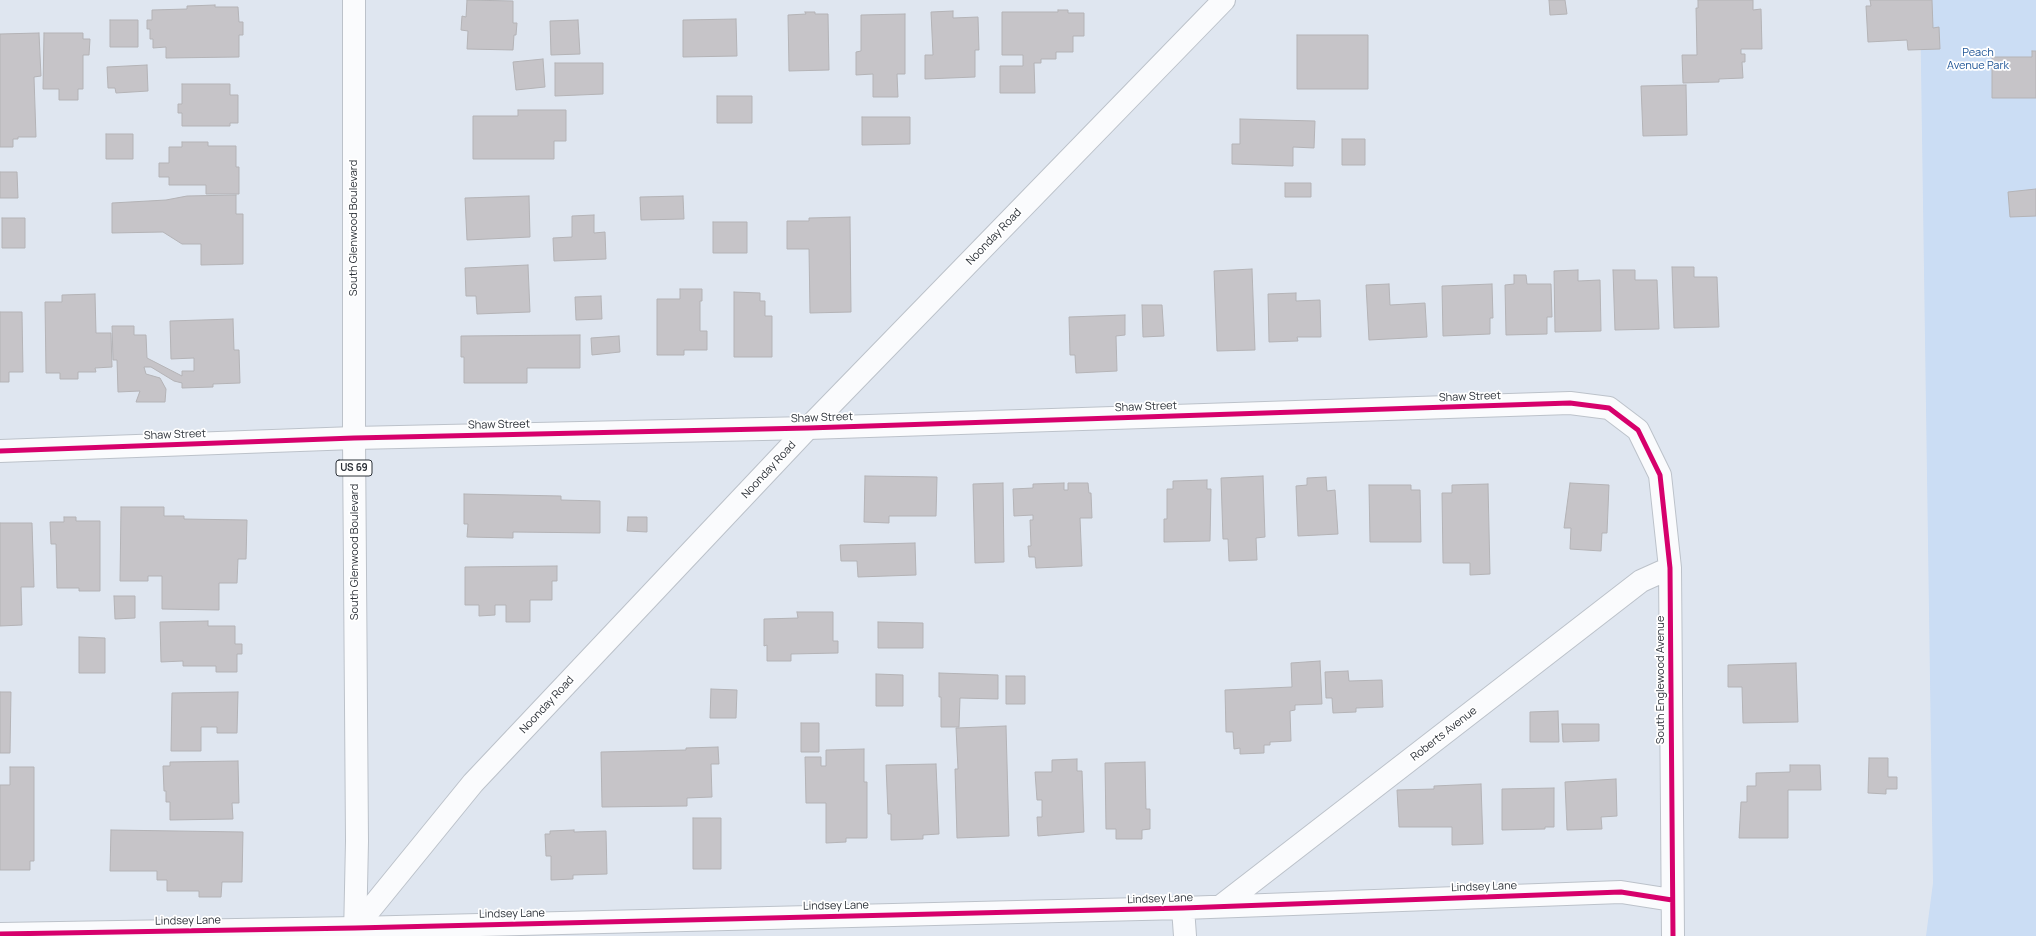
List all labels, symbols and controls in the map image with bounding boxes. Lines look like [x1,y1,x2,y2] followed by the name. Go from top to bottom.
[1947,46,2009,72] park label: Peach Avenue Park
[347,160,361,296] street label: South Glenwood Boulevard
[964,206,1024,268] street label: Noonday Road
[1439,389,1501,405] street label: Shaw Street
[1115,399,1177,415] street label: Shaw Street
[791,410,853,426] street label: Shaw Street
[468,418,530,432] street label: Shaw Street
[144,427,206,443] street label: Shaw Street
[739,439,799,501] street label: Noonday Road
[336,460,372,476] road number: US 69
[348,484,362,620] street label: South Glenwood Boulevard
[1654,616,1668,744] street label: South Englewood Avenue
[517,674,577,736] street label: Noonday Road
[1408,704,1480,764] street label: Roberts Avenue
[1451,879,1517,895] street label: Lindsey Lane
[1127,891,1193,907] street label: Lindsey Lane
[803,899,869,913] street label: Lindsey Lane
[479,907,545,921] street label: Lindsey Lane
[155,914,221,928] street label: Lindsey Lane

